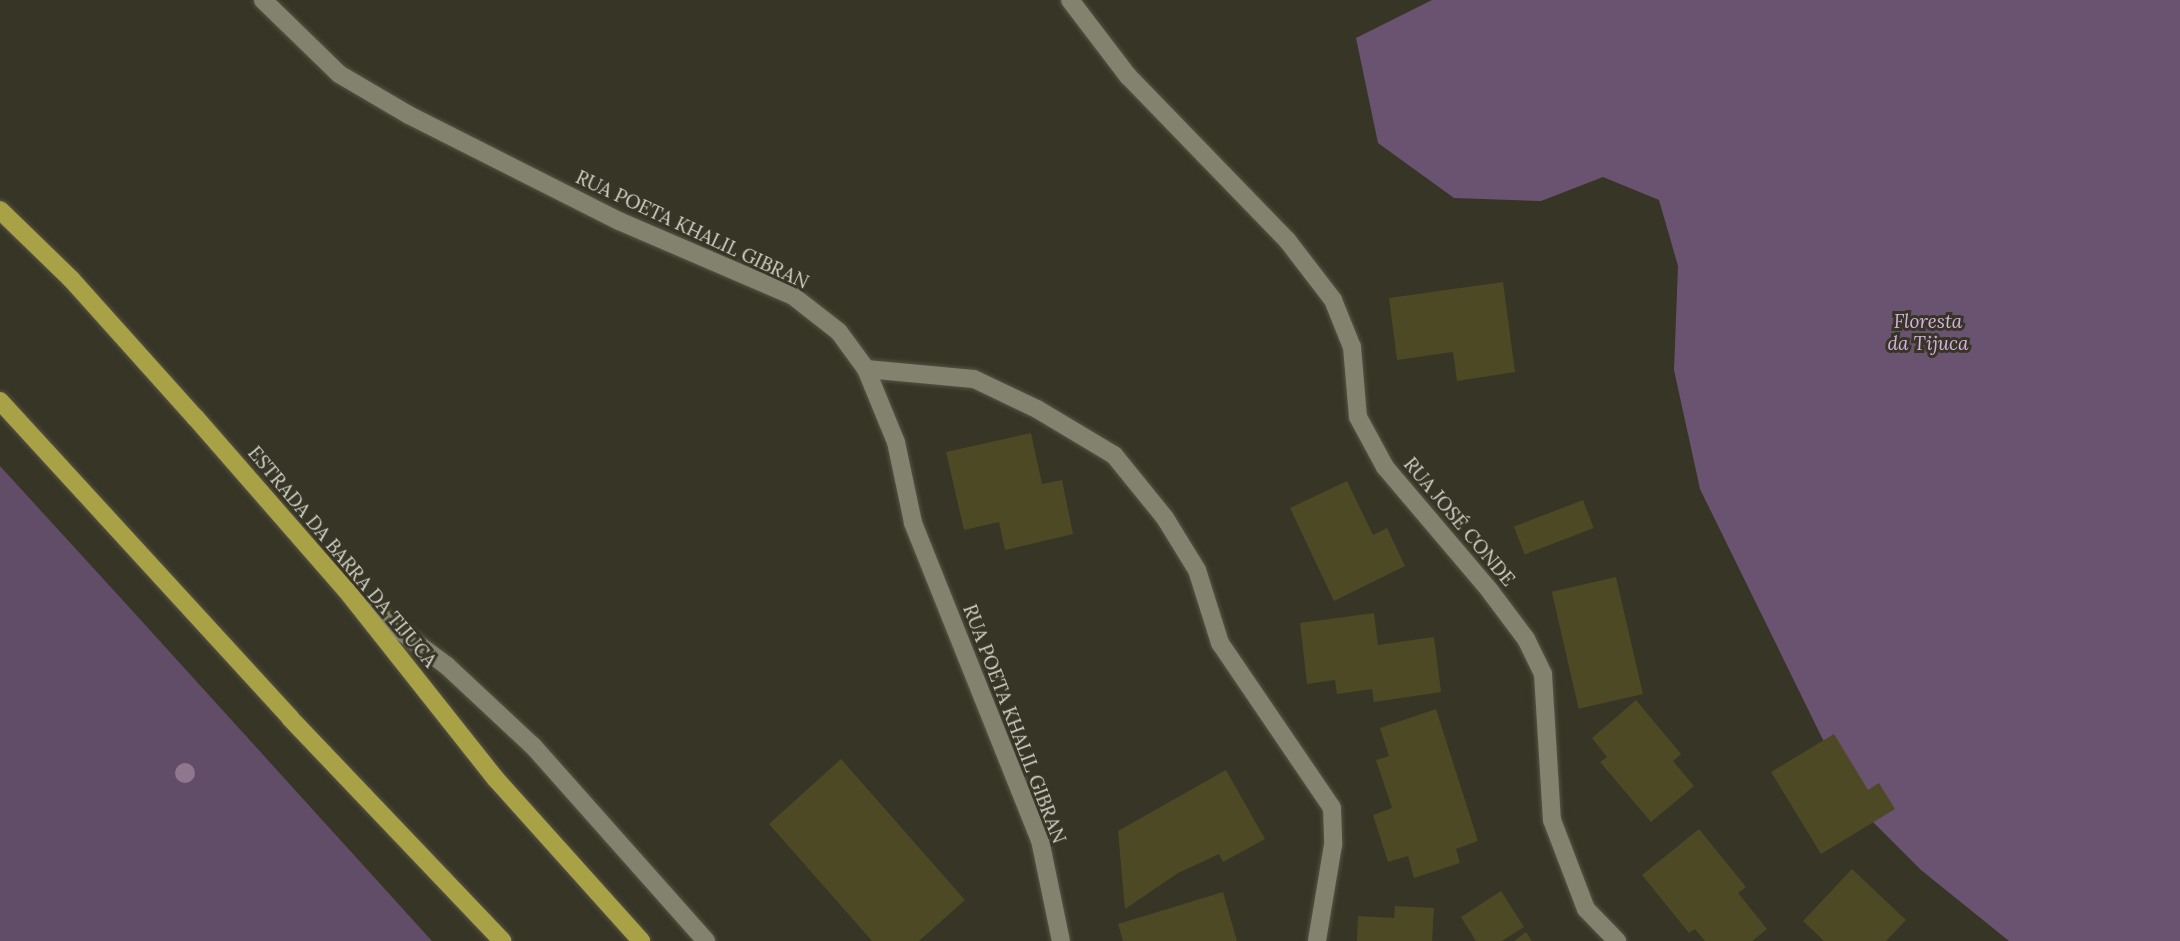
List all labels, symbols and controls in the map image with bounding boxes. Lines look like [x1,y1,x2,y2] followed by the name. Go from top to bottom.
[572,166,812,294] street label: RUA POETA KHALIL GIBRAN
[1888,311,1968,355] park label: Floresta da Tijuca
[243,442,441,672] street label: ESTRADA DA BARRA DA TIJUCA
[1399,453,1519,591] street label: RUA JOSÉ CONDE
[958,601,1070,847] street label: RUA POETA KHALIL GIBRAN

